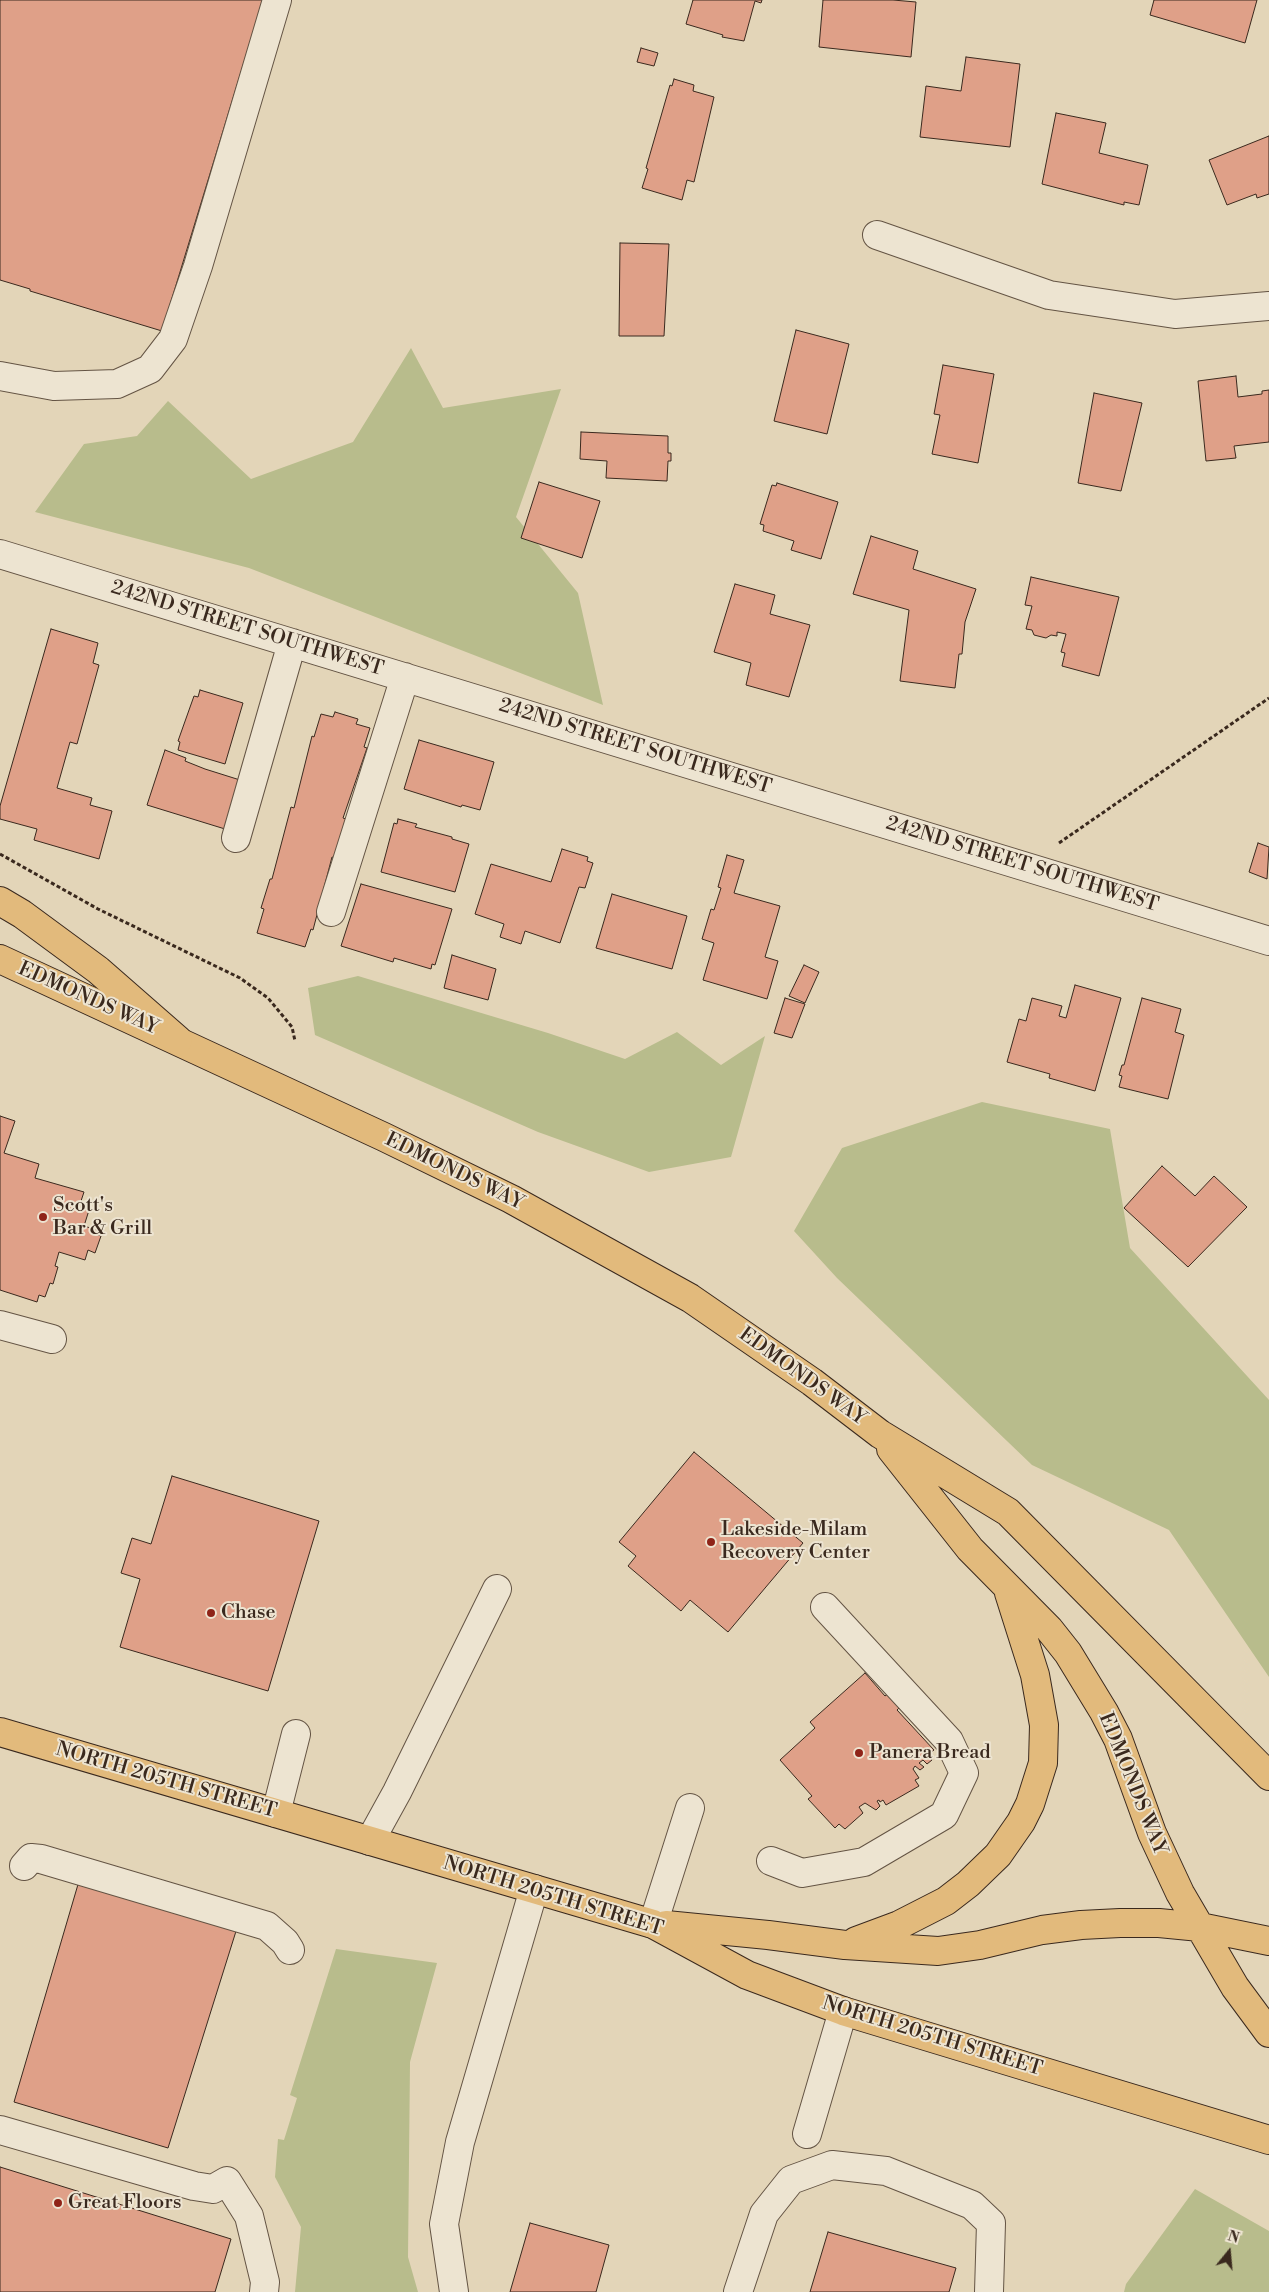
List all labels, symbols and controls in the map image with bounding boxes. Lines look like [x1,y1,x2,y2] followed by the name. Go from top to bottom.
[108,576,386,682] street label: 242ND STREET SOUTHWEST
[496,694,774,800] street label: 242ND STREET SOUTHWEST
[883,812,1161,918] street label: 242ND STREET SOUTHWEST
[14,957,162,1041] street label: EDMONDS WAY
[381,1128,527,1216] street label: EDMONDS WAY
[53,1194,152,1241] place label: Scott's Bar & Grill
[37,1211,49,1223] marker: Scott's Bar & Grill
[734,1323,870,1431] street label: EDMONDS WAY
[721,1518,870,1565] place label: Lakeside-Milam Recovery Center
[705,1536,717,1548] marker: Lakeside-Milam Recovery Center
[221,1601,276,1625] place label: Chase
[205,1607,217,1619] marker: Chase
[1093,1709,1171,1859] street label: EDMONDS WAY
[53,1738,279,1824] street label: NORTH 205TH STREET
[869,1741,991,1765] place label: Panera Bread
[853,1747,865,1759] marker: Panera Bread
[440,1852,666,1942] street label: NORTH 205TH STREET
[819,1992,1045,2082] street label: NORTH 205TH STREET
[68,2191,182,2215] place label: Great Floors
[52,2197,64,2209] marker: Great Floors
[1204,2227,1254,2277] north arrow
[1225,2227,1241,2248] text: N

